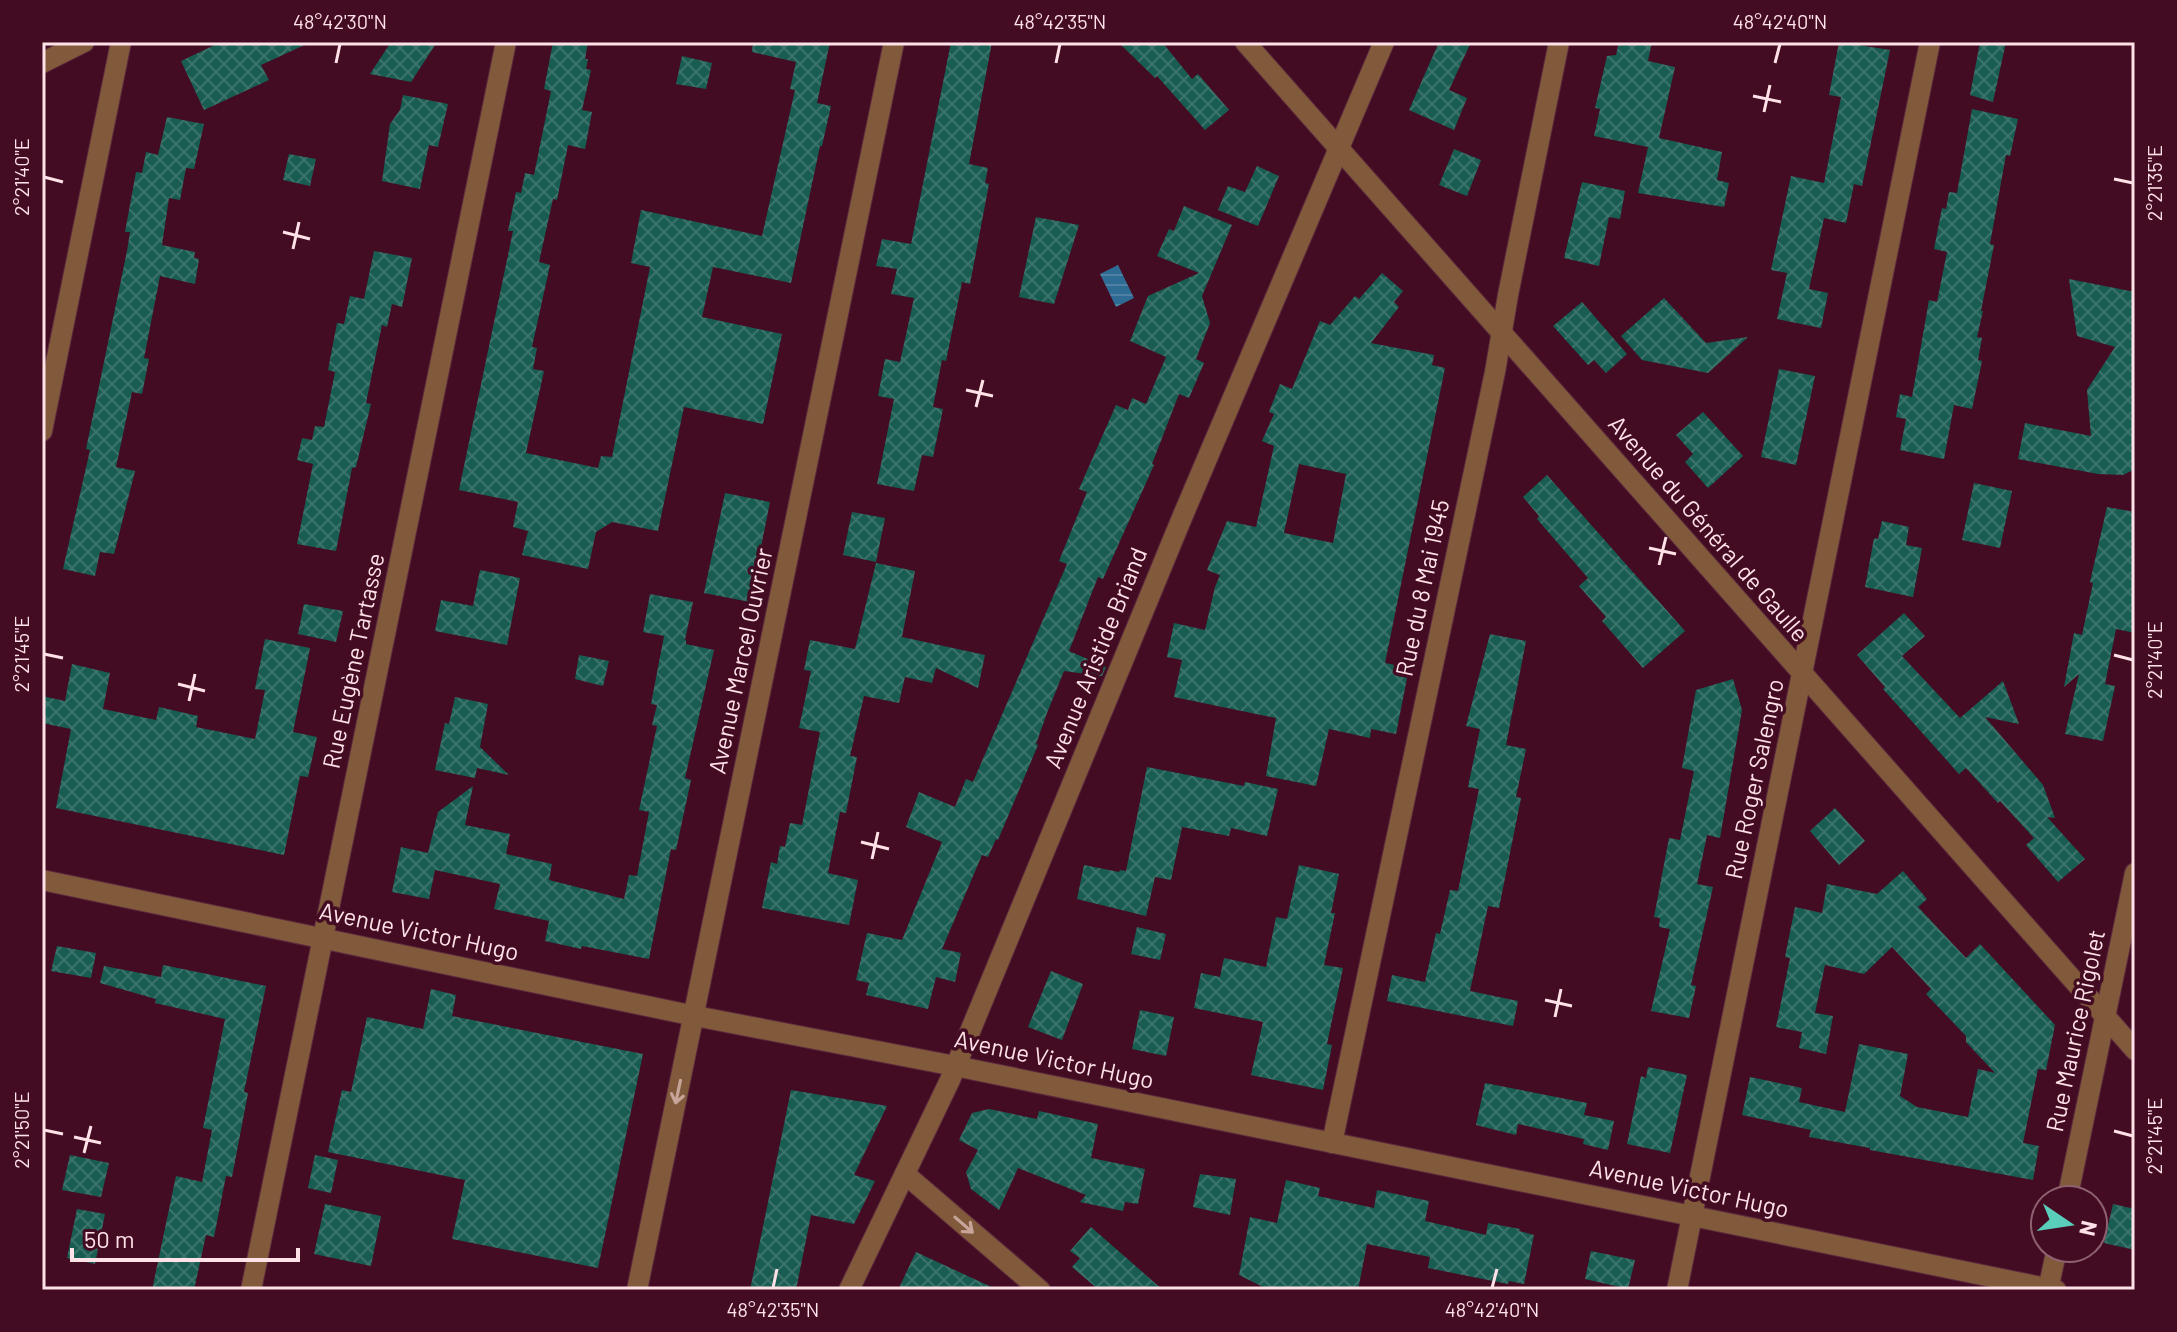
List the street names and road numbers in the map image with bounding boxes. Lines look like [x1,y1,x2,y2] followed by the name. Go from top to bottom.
[1603,409,1815,647] street label: Avenue du Général de Gaulle
[1389,497,1454,679] street label: Rue du 8 Mai 1945
[1037,543,1152,772] street label: Avenue Aristide Briand
[701,545,778,776] street label: Avenue Marcel Ouvrier
[316,550,390,771] street label: Rue Eugène Tartasse
[1718,676,1789,881] street label: Rue Roger Salengro
[317,895,522,966] street label: Avenue Victor Hugo
[2039,927,2110,1134] street label: Rue Maurice Rigolet
[952,1023,1157,1094] street label: Avenue Victor Hugo
[1587,1152,1792,1223] street label: Avenue Victor Hugo

